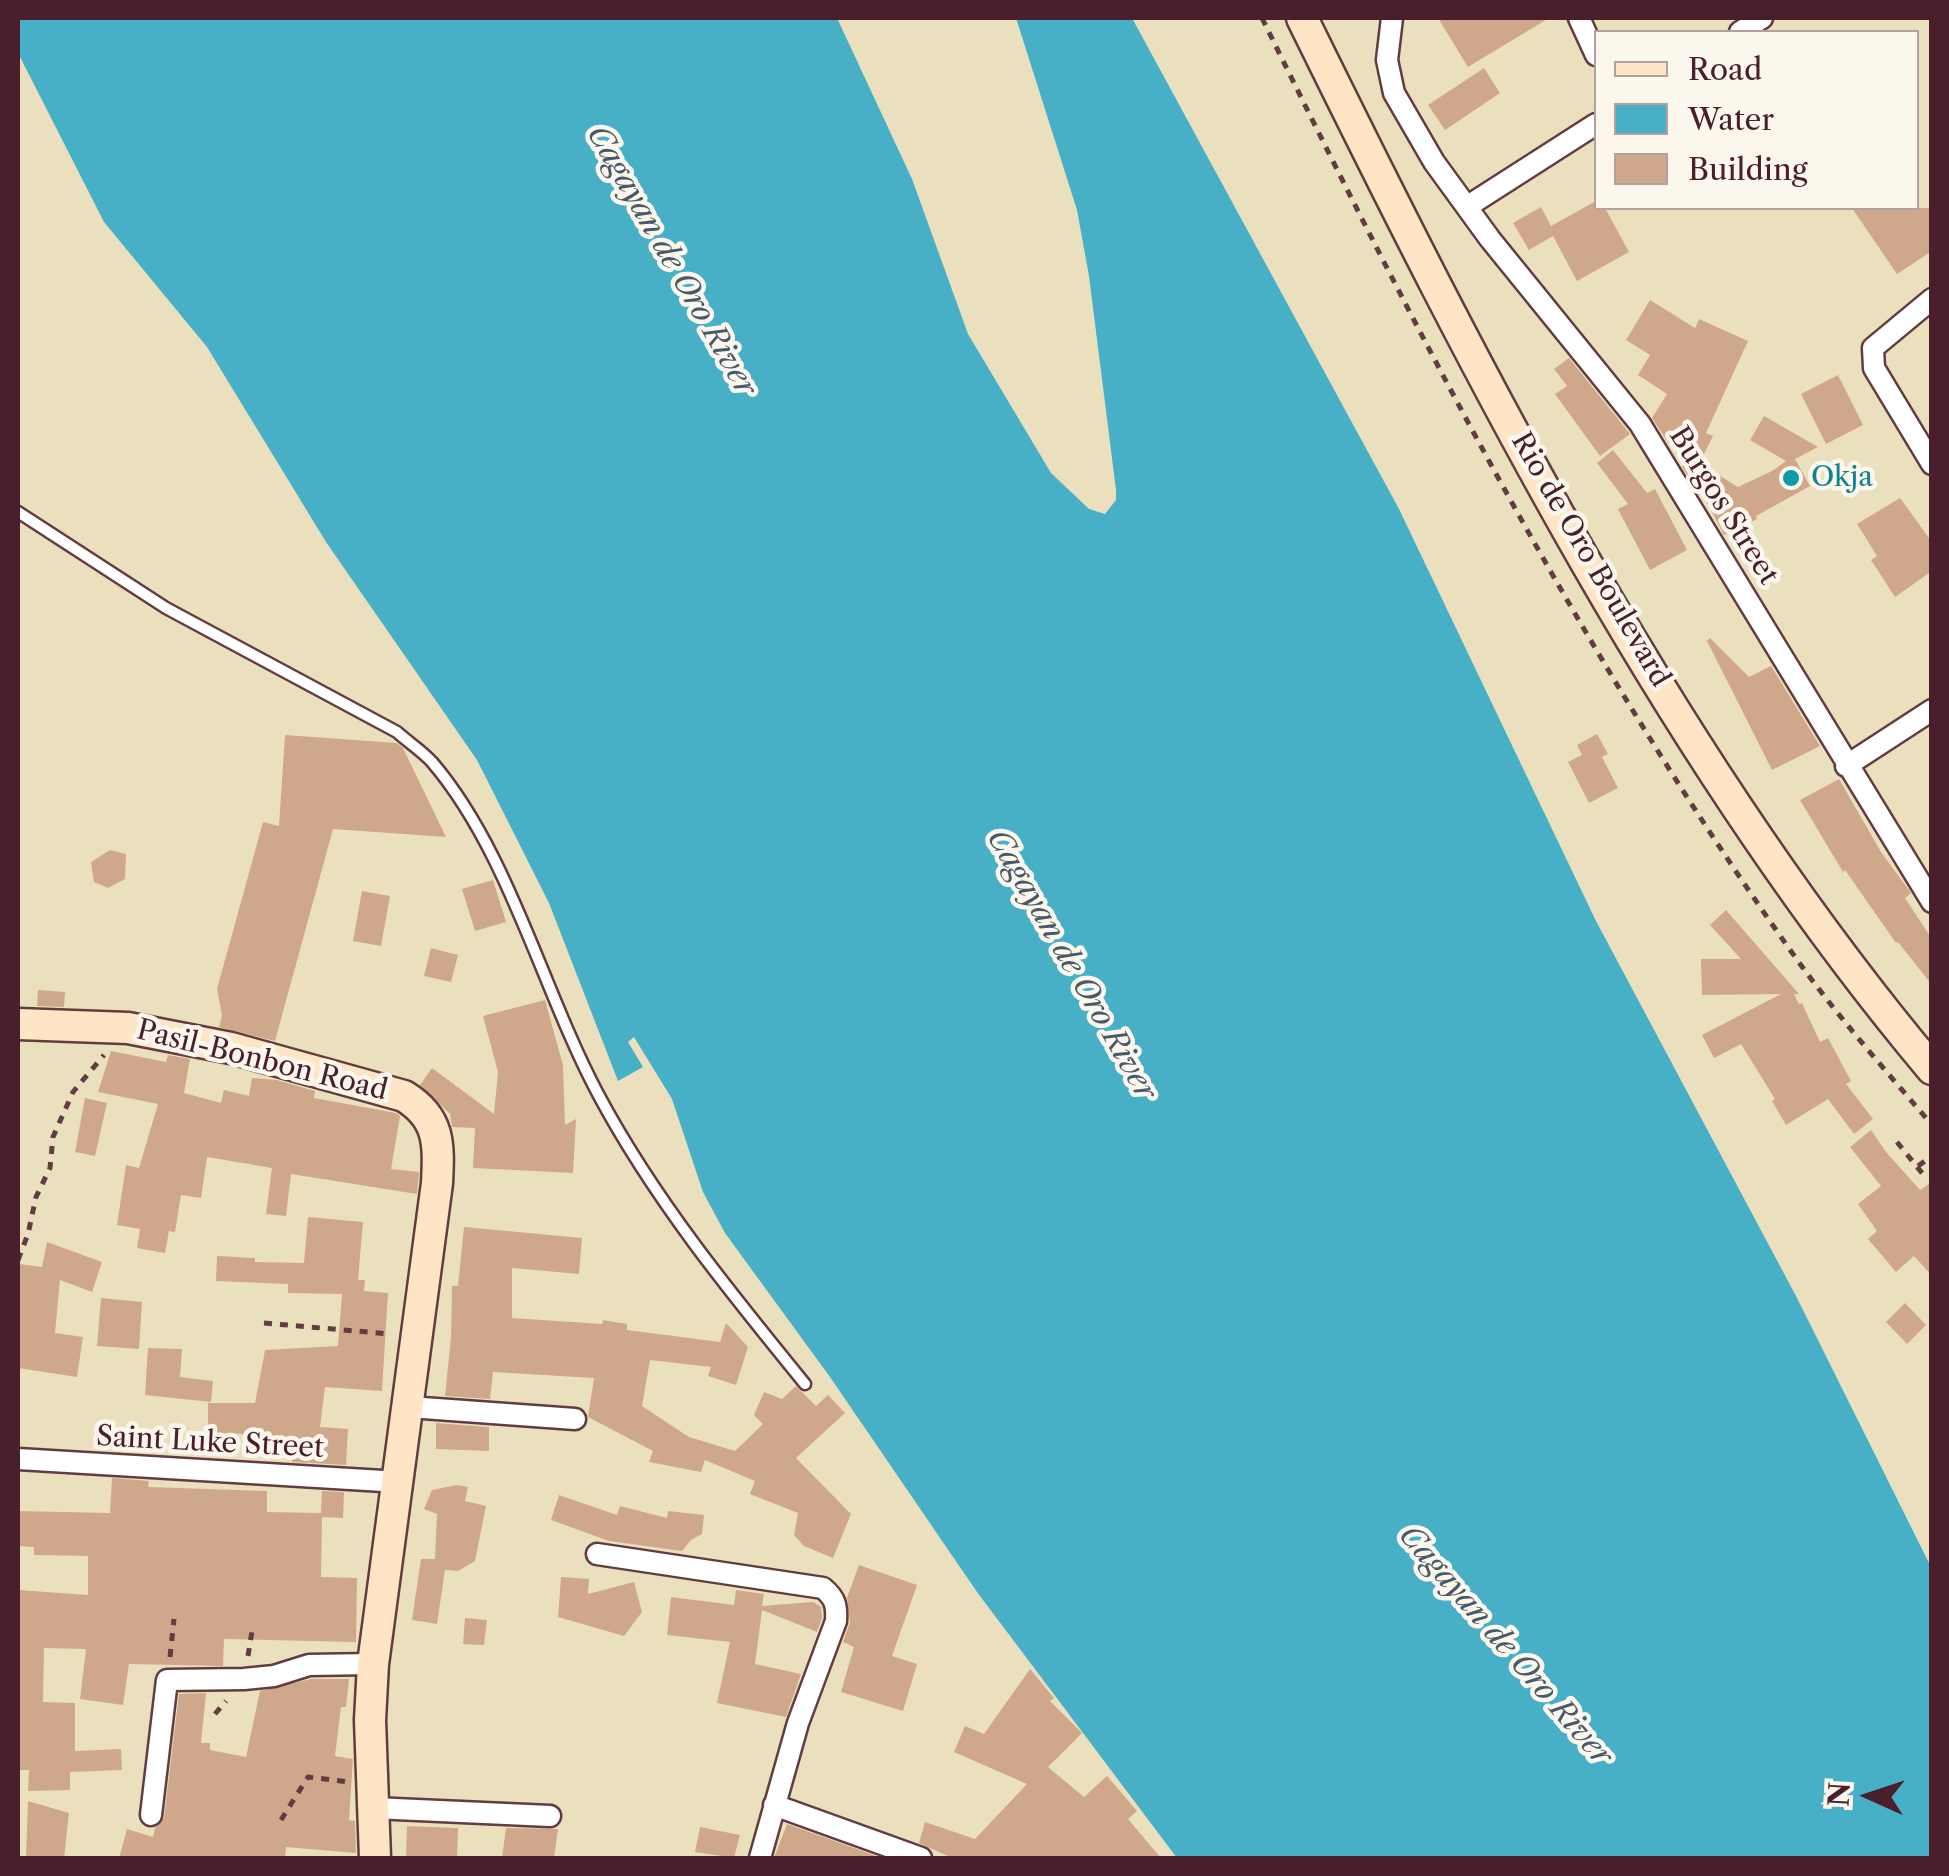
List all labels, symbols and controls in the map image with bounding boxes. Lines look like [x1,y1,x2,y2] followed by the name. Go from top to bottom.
[1594,30,1919,210] legend
[1688,51,1762,88] text: Road
[1688,101,1774,138] text: Water
[579,119,763,403] water label: Cagayan de Oro River
[1688,151,1808,188] text: Building
[1661,421,1785,591] street label: Burgos Street
[1503,427,1677,693] street label: Rio de Oro Boulevard
[1811,461,1873,495] place label: Okja
[1780,467,1802,489] marker: Okja
[979,823,1163,1107] water label: Cagayan de Oro River
[133,1014,391,1108] street label: Pasil-Bonbon Road
[95,1420,325,1466] street label: Saint Luke Street
[1391,1518,1619,1774] water label: Cagayan de Oro River
[1819,1746,1919,1846] north arrow
[1821,1781,1857,1807] text: N

